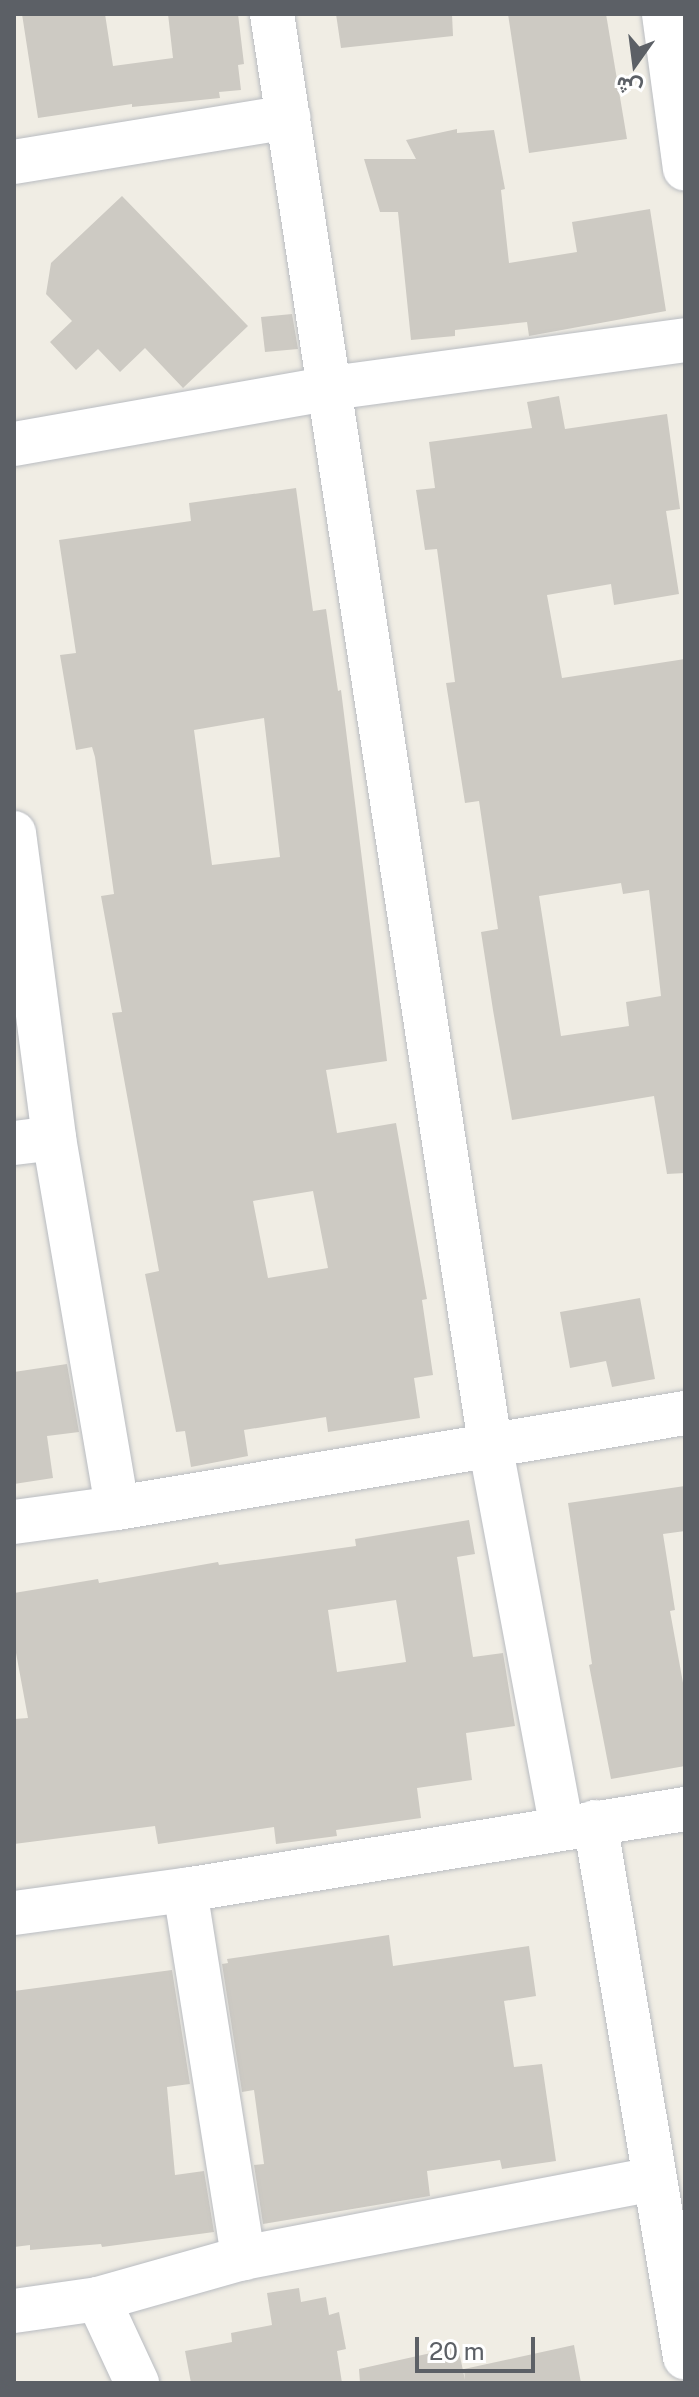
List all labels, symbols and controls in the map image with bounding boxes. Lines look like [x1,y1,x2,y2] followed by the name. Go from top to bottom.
[595,24,675,104] north arrow
[613,71,645,103] text: ش
[419,2321,539,2371] scale bar
[429,2337,485,2365] text: 20 m

